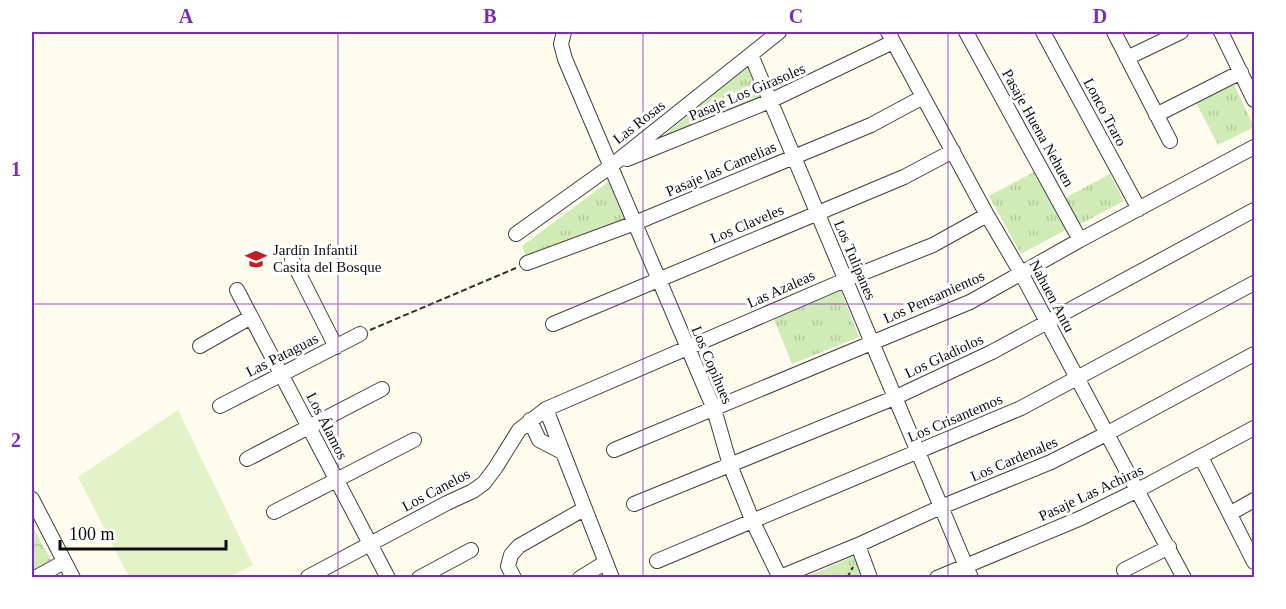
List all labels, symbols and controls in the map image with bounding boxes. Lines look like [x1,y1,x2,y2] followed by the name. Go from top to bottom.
[179,5,194,27] text: A
[483,5,497,27] text: B
[789,5,803,27] text: C
[1093,5,1107,27] text: D
[686,60,808,124] street label: Pasaje Los Girasoles
[999,67,1077,190] street label: Pasaje Huena Nehuen
[1080,75,1130,149] street label: Lonco Traro
[610,97,668,147] street label: Las Rosas
[663,138,779,199] street label: Pasaje las Camelias
[11,158,21,180] text: 1
[708,201,786,247] street label: Los Claveles
[831,218,879,302] street label: Los Tulipanes
[273,242,382,275] place label: Jardín Infantil Casita del Bosque
[244,247,268,271] school or university icon: Jardín Infantil Casita del Bosque
[1026,257,1078,335] street label: Nahuen Antu
[745,267,817,311] street label: Las Azaleas
[881,268,987,326] street label: Los Pensamientos
[688,324,736,406] street label: Los Copihues
[243,330,321,380] street label: Las Pataguas
[902,331,986,381] street label: Los Gladiolos
[303,390,351,462] street label: Los Álamos
[905,391,1005,445] street label: Los Crisantemos
[11,429,21,451] text: 2
[968,433,1060,485] street label: Los Cardenales
[1036,462,1146,524] street label: Pasaje Las Achiras
[399,465,473,515] street label: Los Canelos
[60,513,226,551] scale bar
[69,524,115,544] text: 100 m

